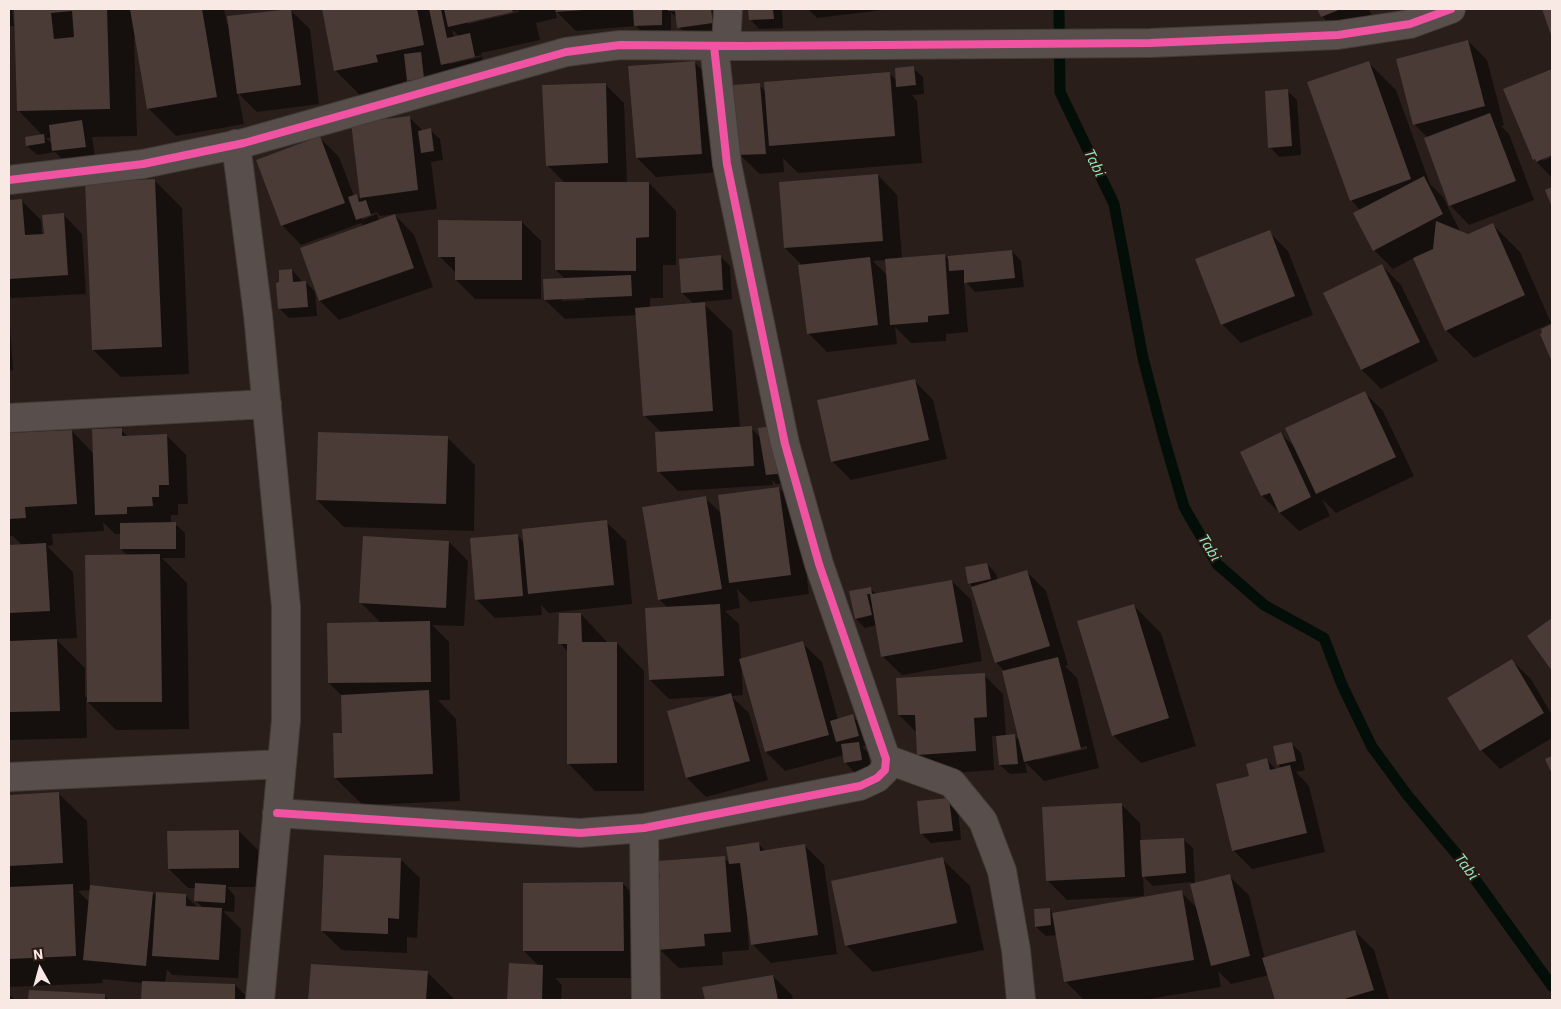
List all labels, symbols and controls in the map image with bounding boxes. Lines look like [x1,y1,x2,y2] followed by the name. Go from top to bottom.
[1080,146,1108,180] water label: Tabi
[1194,531,1224,565] water label: Tabi
[1450,850,1482,884] water label: Tabi
[15,944,65,994] north arrow
[32,945,44,964] text: N

